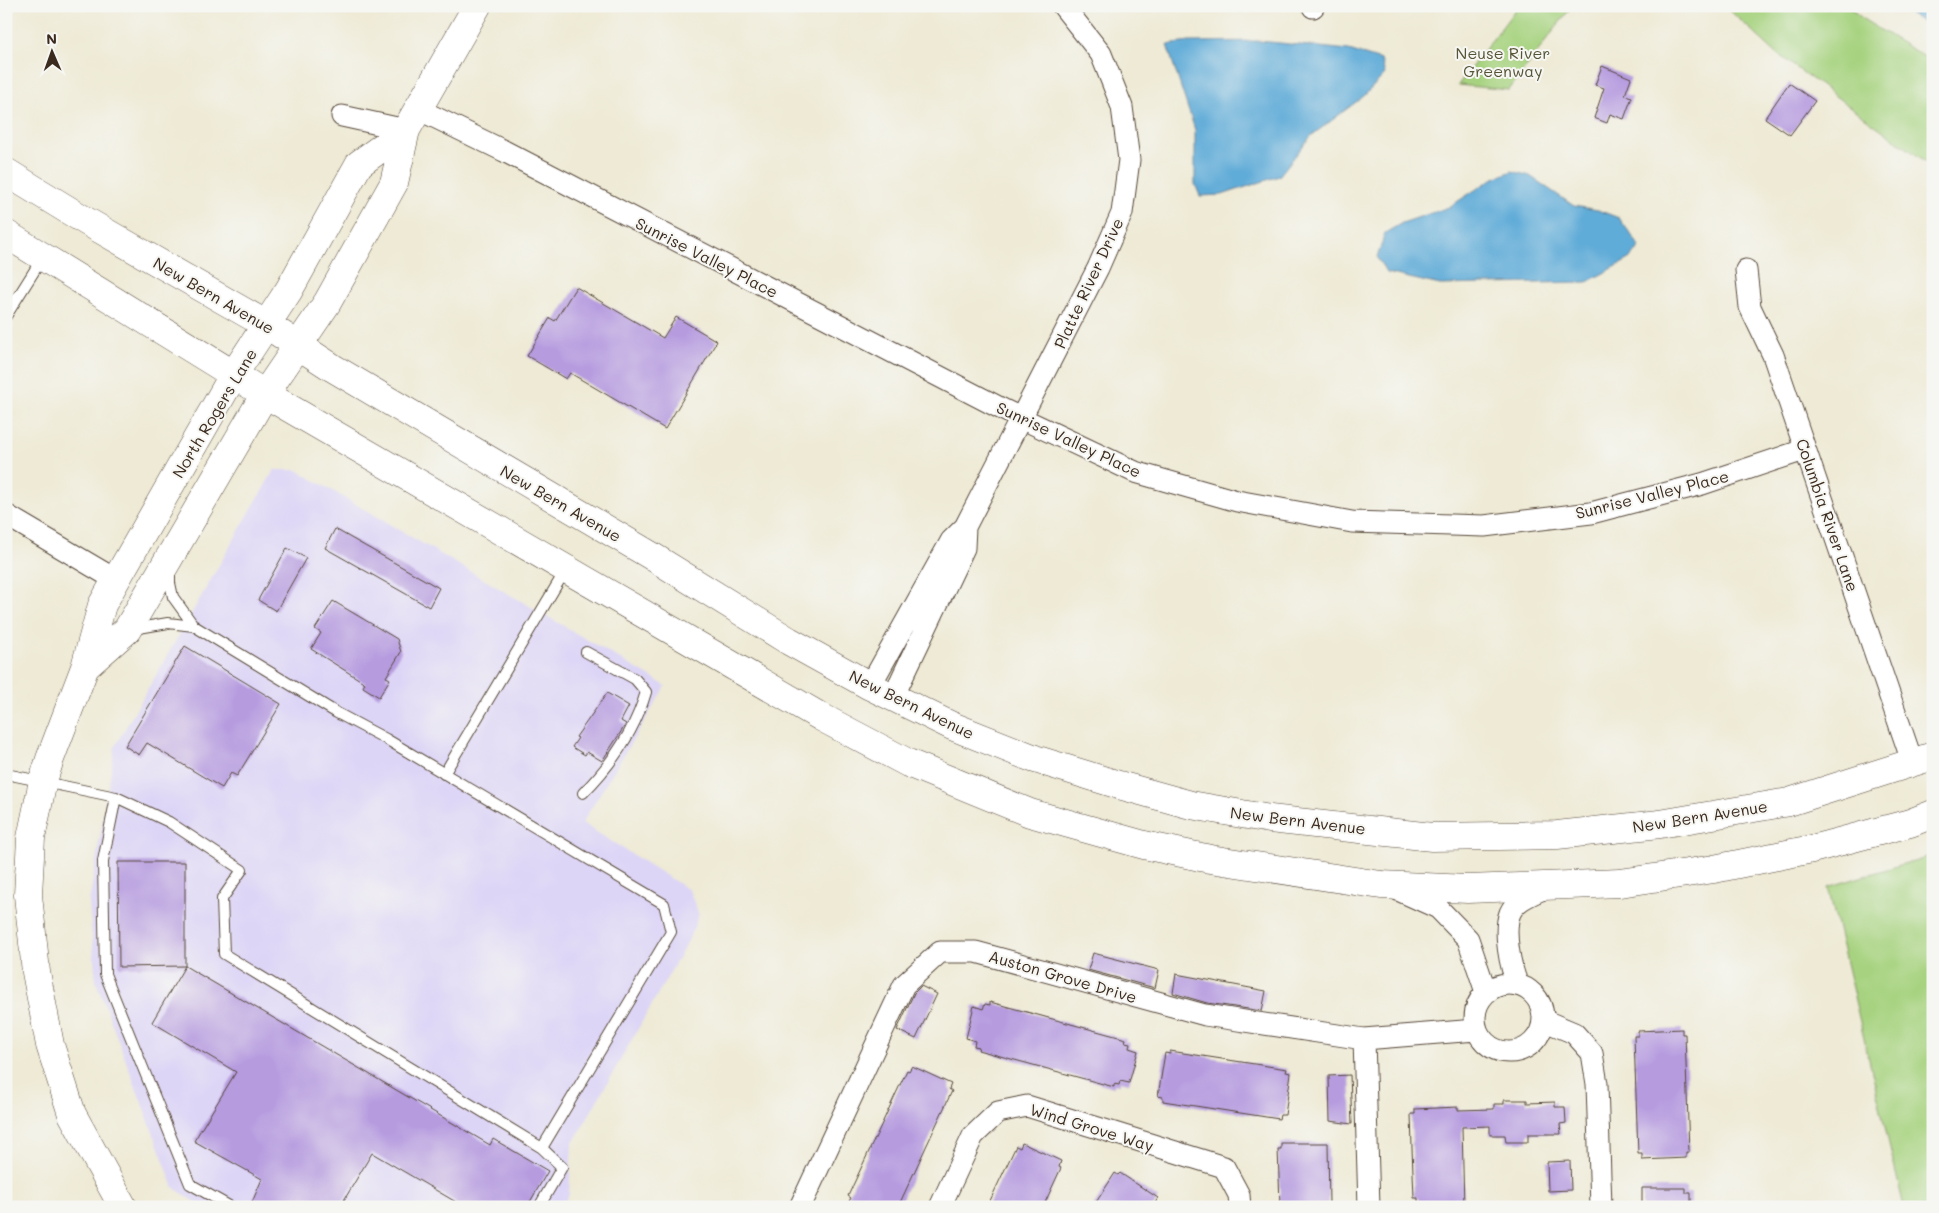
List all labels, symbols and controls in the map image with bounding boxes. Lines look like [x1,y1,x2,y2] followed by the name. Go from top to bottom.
[28,28,78,78] north arrow
[46,29,57,48] text: N
[1456,42,1550,81] park label: Neuse River Greenway
[632,212,782,302] street label: Sunrise Valley Place
[1049,214,1127,352] street label: Platte River Drive
[150,252,278,338] street label: New Bern Avenue
[167,344,261,482] street label: North Rogers Lane
[993,396,1145,482] street label: Sunrise Valley Place
[1792,436,1864,594] street label: Columbia River Lane
[497,460,625,546] street label: New Bern Avenue
[1573,465,1731,523] street label: Sunrise Valley Place
[846,665,978,743] street label: New Bern Avenue
[1631,795,1769,837] street label: New Bern Avenue
[1229,801,1367,839] street label: New Bern Avenue
[986,945,1140,1007] street label: Auston Grove Drive
[1028,1098,1156,1156] street label: Wind Grove Way

